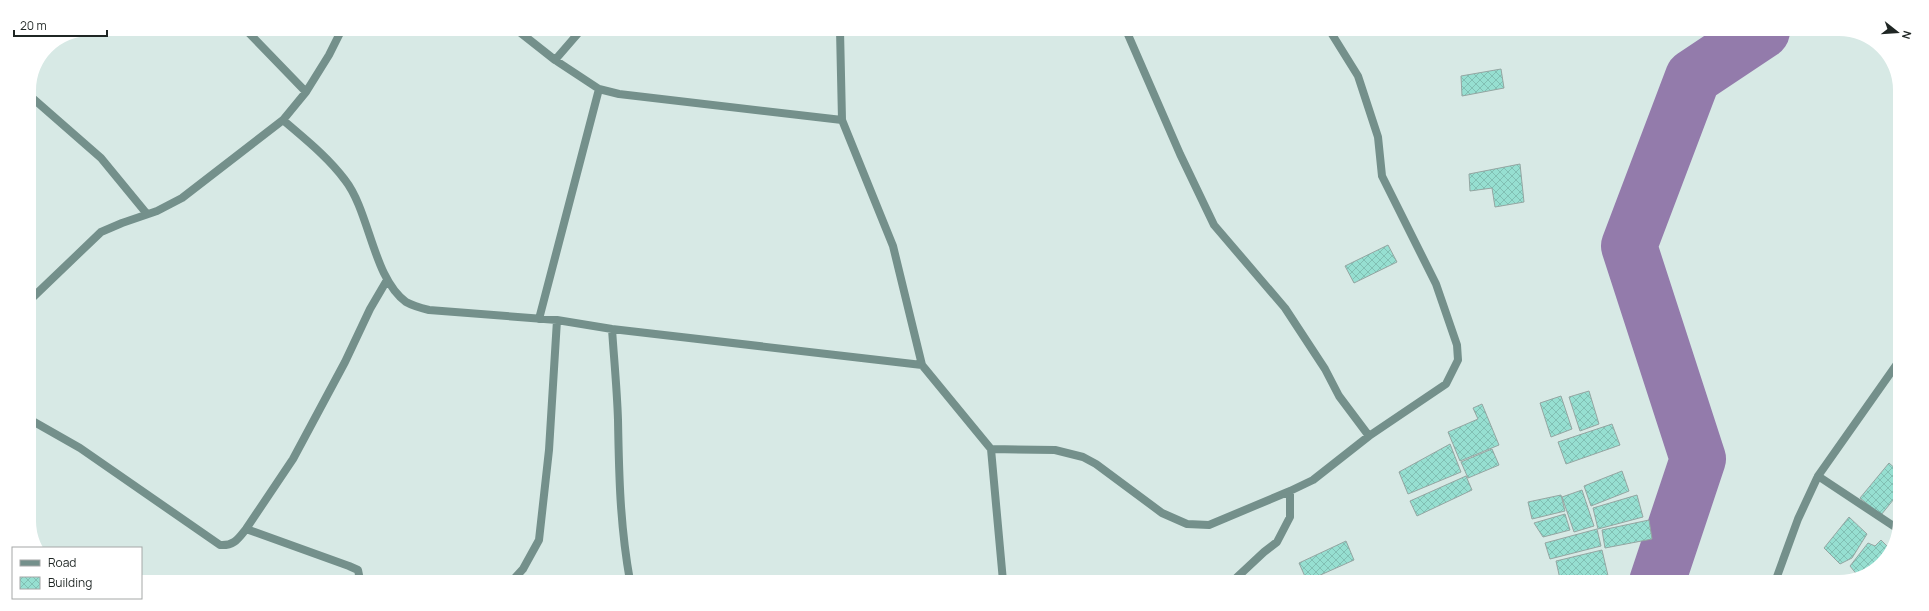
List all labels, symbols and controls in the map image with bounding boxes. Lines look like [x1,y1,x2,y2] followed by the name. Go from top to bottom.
[14,12,107,38] scale bar
[1877,12,1917,52] north arrow
[20,17,47,34] text: 20 m
[1899,29,1915,41] text: N
[12,547,142,599] legend
[48,554,76,571] text: Road
[48,574,92,591] text: Building

